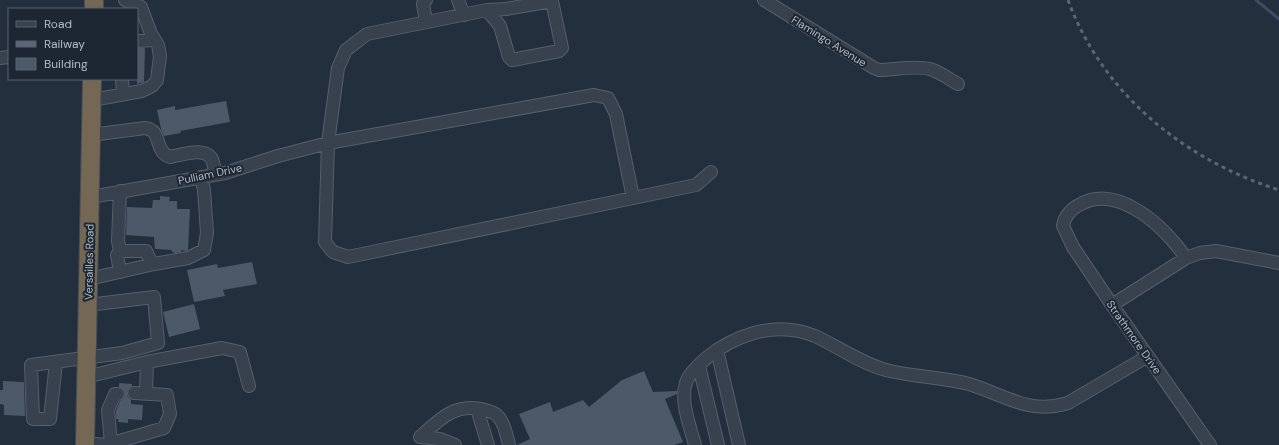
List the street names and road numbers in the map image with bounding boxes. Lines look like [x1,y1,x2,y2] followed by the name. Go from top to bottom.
[789,12,869,70] street label: Flamingo Avenue
[177,160,243,188] street label: Pulliam Drive
[81,224,97,300] street label: Versailles Road
[1103,297,1165,377] street label: Strathmore Drive

